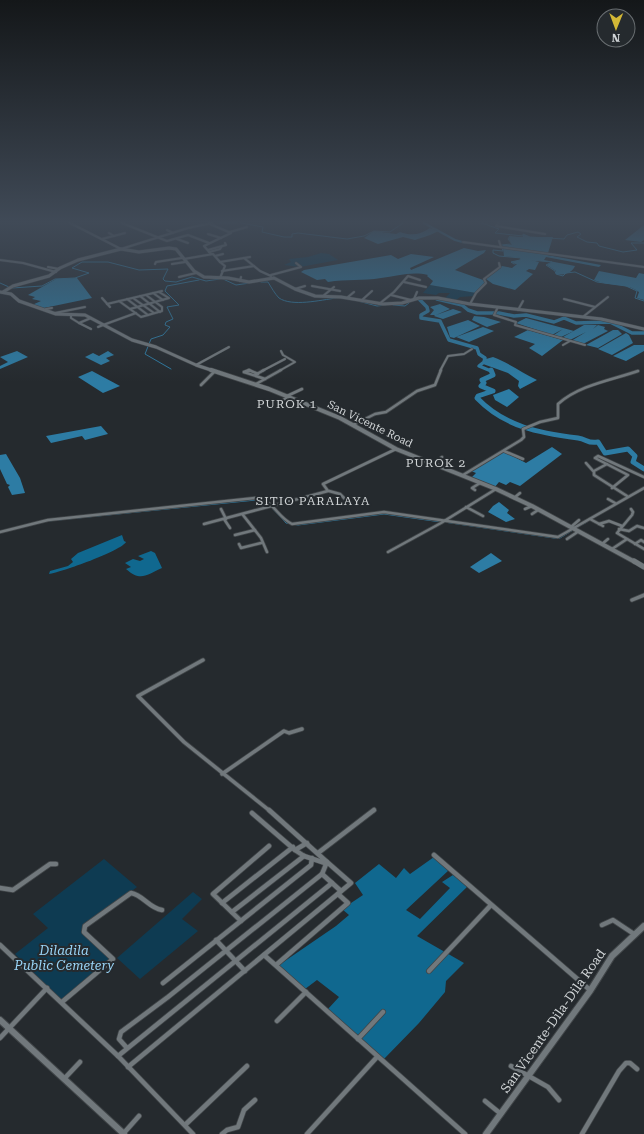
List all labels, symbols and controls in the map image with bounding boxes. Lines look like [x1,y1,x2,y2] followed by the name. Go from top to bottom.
[596,8,636,48] north arrow
[611,31,620,44] text: N
[257,397,317,411] district label: PUROK 1
[325,398,415,450] street label: San Vicente Road
[406,456,466,470] district label: PUROK 2
[256,494,370,508] district label: SITIO PARALAYA
[13,943,114,973] park label: Diladila Public Cemetery
[498,946,609,1096] street label: San Vicente-Dila-Dila Road

